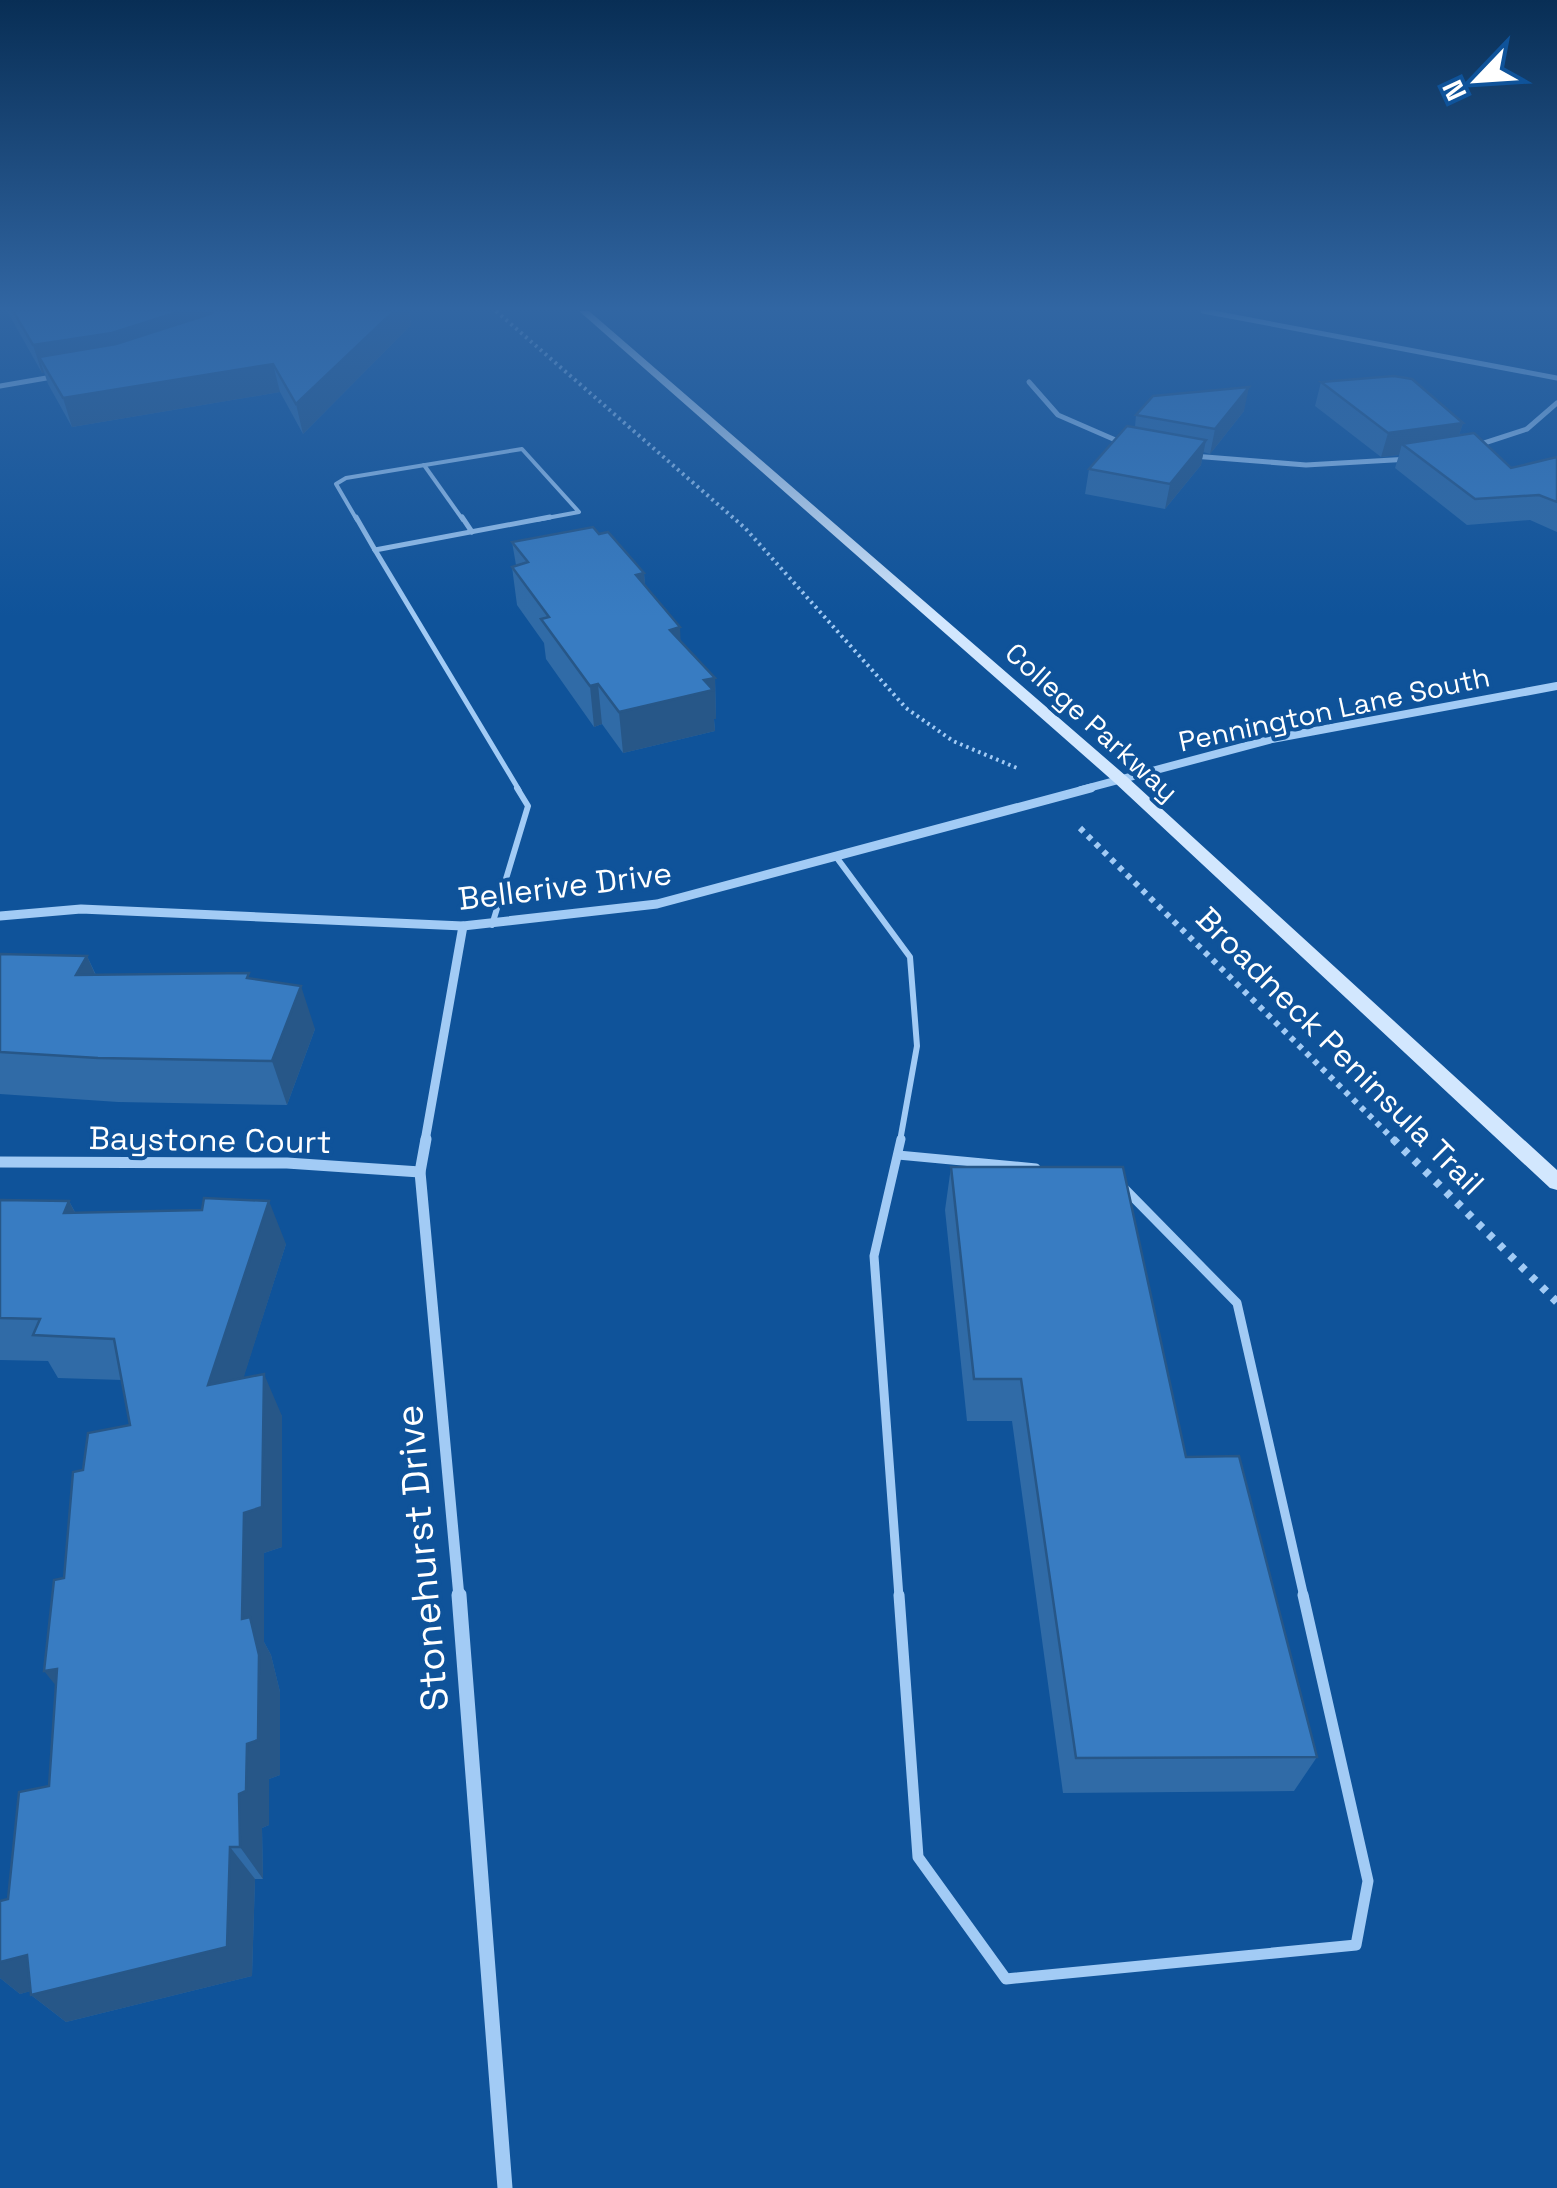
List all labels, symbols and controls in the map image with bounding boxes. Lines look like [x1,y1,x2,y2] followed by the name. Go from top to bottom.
[1427,30,1527,130] north arrow
[1434,74,1475,107] text: N
[998,635,1186,809] street label: College Parkway
[1175,658,1493,760] street label: Pennington Lane South
[456,853,674,919] street label: Bellerive Drive
[1188,899,1492,1203] street label: Broadneck Peninsula Trail
[88,1118,332,1162] street label: Baystone Court
[385,1403,459,1713] street label: Stonehurst Drive

